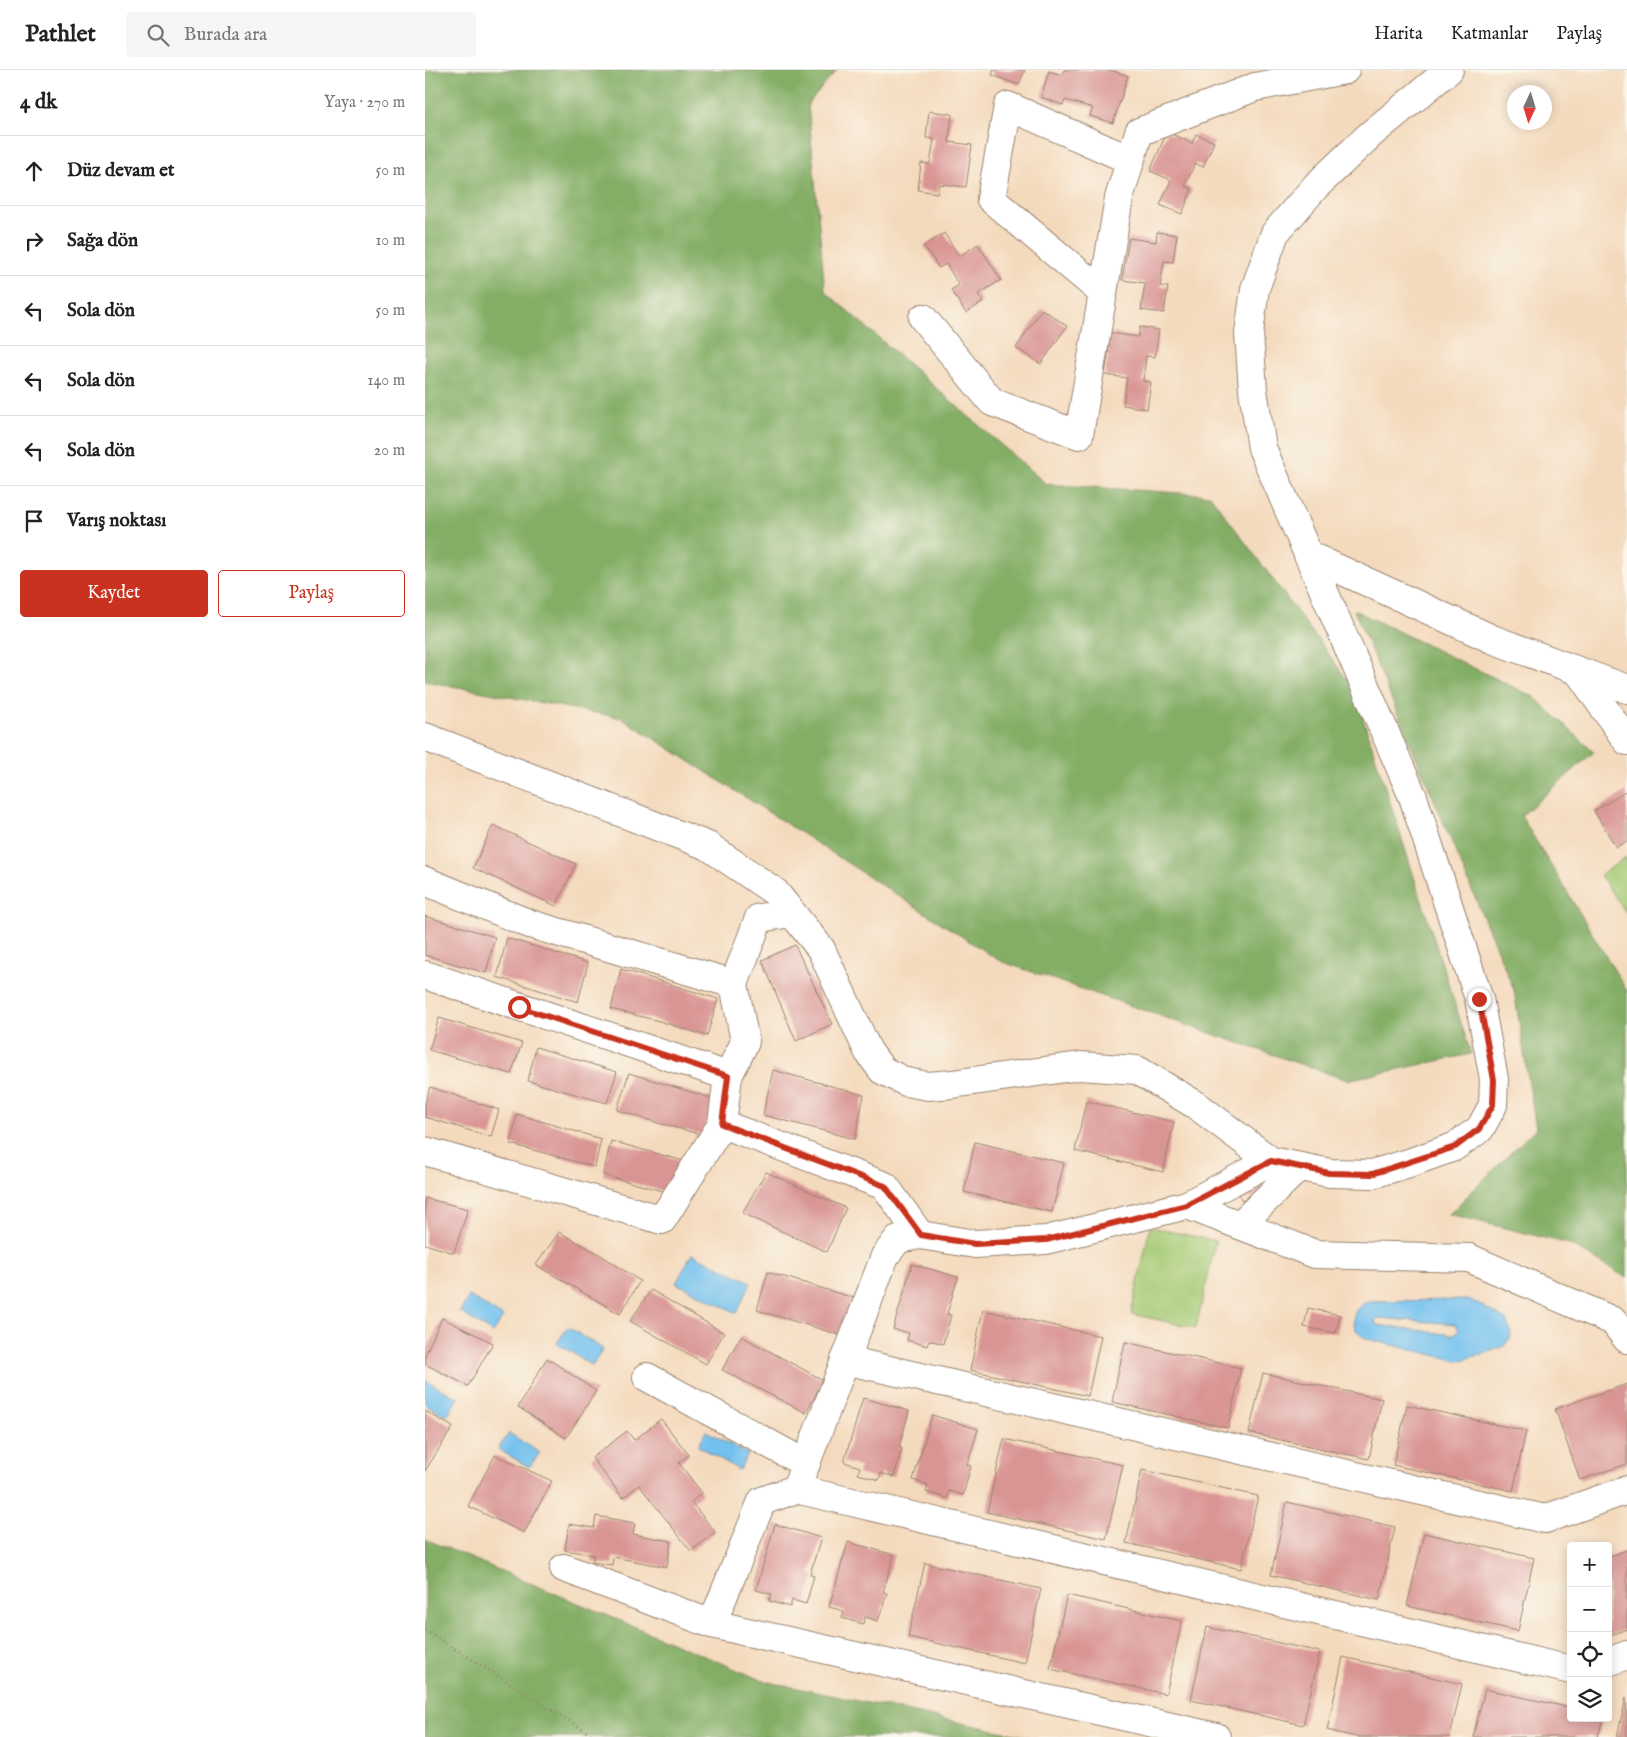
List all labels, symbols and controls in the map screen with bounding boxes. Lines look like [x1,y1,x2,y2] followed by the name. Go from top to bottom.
[126,12,476,57] search box
[25,19,96,50] text: Pathlet
[144,21,172,49] icon: search
[184,23,267,47] text: Burada ara
[1374,23,1423,46] text: Harita
[1451,23,1528,46] text: Katmanlar
[1556,23,1602,46] text: Paylaş
[1507,85,1552,130] north arrow
[20,89,57,116] text: 4 dk
[324,93,405,113] text: Yaya · 270 m
[20,157,48,185] icon: ahead
[67,159,175,183] text: Düz devam et
[376,161,405,181] text: 50 m
[20,227,48,255] icon: right
[67,229,138,253] text: Sağa dön
[375,231,405,251] text: 10 m
[20,297,48,325] icon: left
[67,299,135,323] text: Sola dön
[376,301,405,321] text: 50 m
[20,367,48,395] icon: left
[67,369,135,393] text: Sola dön
[367,371,405,391] text: 140 m
[20,437,48,465] icon: left
[67,439,135,463] text: Sola dön
[374,441,405,461] text: 20 m
[20,507,48,535] icon: arrive
[67,509,166,533] text: Varış noktası
[20,570,208,617] button: Kaydet
[218,570,405,617] button: Paylaş
[1468,988,1491,1011] route end
[508,996,531,1019] route start
[1567,1542,1612,1722] map controls
[1567,1542,1612,1587] button: +
[1567,1587,1612,1632] button: −
[1567,1632,1612,1677] button: locate
[1567,1677,1612,1722] button: layers

